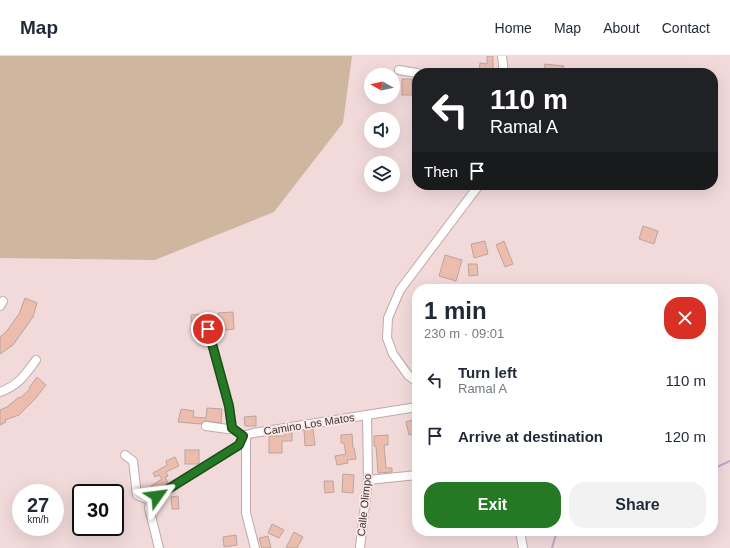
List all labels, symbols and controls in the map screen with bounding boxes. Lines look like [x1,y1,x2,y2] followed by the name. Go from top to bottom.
[20,17,58,38] text: Map
[495,20,532,36] text: Home
[554,20,581,36] text: Map
[603,20,640,36] text: About
[662,20,710,36] text: Contact
[364,68,400,104] north arrow
[364,68,400,192] map controls
[424,84,476,136] icon: left
[490,84,568,115] text: 110 m
[364,112,400,148] button: sound
[490,117,558,137] text: Ramal A
[364,156,400,192] button: layers
[466,160,488,182] icon: arrive
[424,163,458,180] text: Then
[424,297,487,324] text: 1 min
[664,297,706,339] button: close
[191,312,225,346] pin
[197,318,219,340] icon: arrive
[424,326,504,341] text: 230 m · 09:01
[458,364,517,381] text: Turn left
[424,369,446,391] icon: left
[665,372,706,389] text: 110 m
[458,381,507,396] text: Ramal A
[263,411,356,437] street label: Camino Los Matos
[424,425,446,447] icon: arrive
[458,428,603,445] text: Arrive at destination
[664,428,706,445] text: 120 m
[355,473,373,537] street label: Calle Olimpo
[136,475,178,517] position arrow
[424,482,561,528] button: Exit
[569,482,706,528] button: Share
[72,484,124,536] speed limit sign: 30
[27,494,49,516] text: 27
[27,514,49,525] text: km/h

